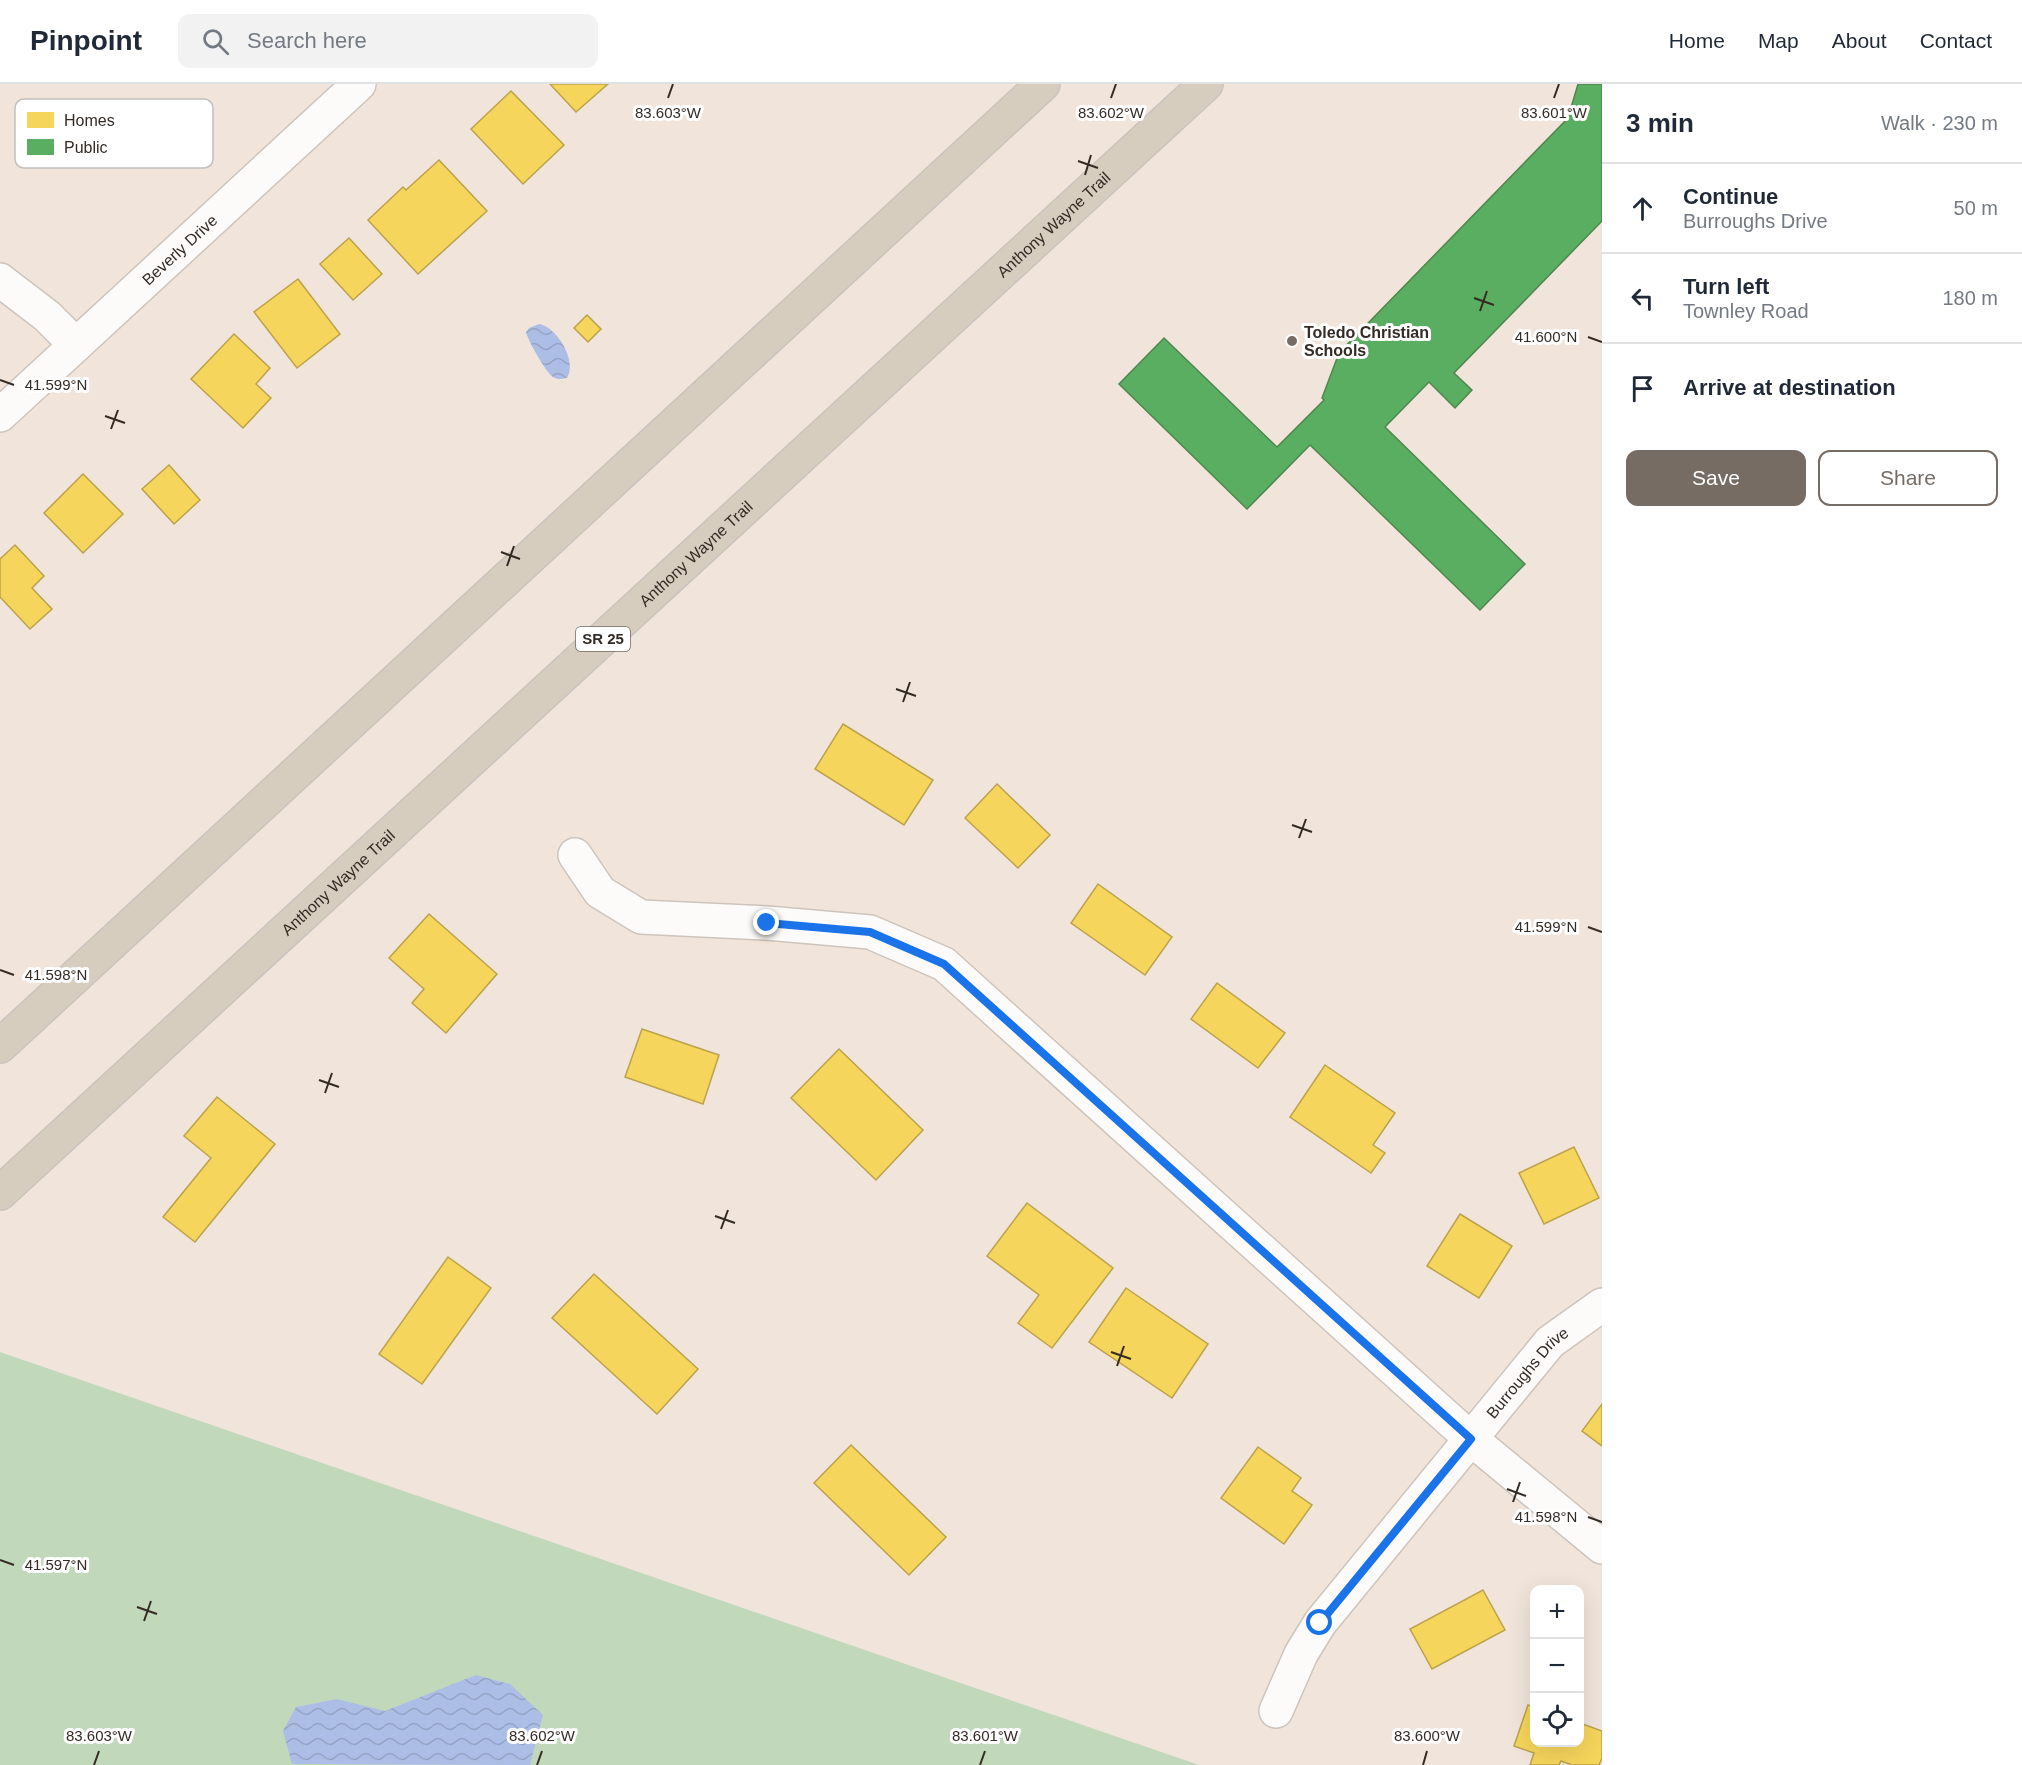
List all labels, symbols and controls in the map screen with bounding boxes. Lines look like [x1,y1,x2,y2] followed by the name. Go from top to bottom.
[178,14,598,68] search box
[30,25,142,56] text: Pinpoint
[199,25,232,58] icon: search
[247,28,367,53] text: Search here
[1669,29,1725,52] text: Home
[1758,29,1799,52] text: Map
[1832,29,1887,52] text: About
[1920,29,1992,52] text: Contact
[15,99,213,168] legend
[635,104,702,121] text: 83.603°W
[1078,104,1145,121] text: 83.602°W
[1521,104,1588,121] text: 83.601°W
[1626,108,1694,138] text: 3 min
[64,112,115,129] text: Homes
[1881,112,1998,134] text: Walk · 230 m
[64,139,108,156] text: Public
[994,169,1114,281] street label: Anthony Wayne Trail
[1683,184,1778,209] text: Continue
[1626,192,1659,225] icon: ahead
[1954,197,1998,219] text: 50 m
[1683,210,1828,232] text: Burroughs Drive
[139,211,221,288] street label: Beverly Drive
[1683,274,1769,299] text: Turn left
[1626,282,1659,315] icon: left
[1942,287,1998,309] text: 180 m
[1683,300,1809,322] text: Townley Road
[1304,324,1429,359] place label: Toledo Christian Schools
[1515,328,1577,345] text: 41.600°N
[1285,334,1299,348] marker: Toledo Christian Schools
[1626,372,1659,405] icon: arrive
[1683,375,1896,400] text: Arrive at destination
[25,376,87,393] text: 41.599°N
[1626,450,1806,506] button: Save
[1818,450,1998,506] button: Share
[636,498,756,610] street label: Anthony Wayne Trail
[576,627,630,651] road number: SR 25
[278,827,398,939] street label: Anthony Wayne Trail
[753,909,779,935] route end
[1515,918,1577,935] text: 41.599°N
[25,966,87,983] text: 41.598°N
[1483,1324,1572,1422] street label: Burroughs Drive
[1515,1508,1577,1525] text: 41.598°N
[25,1556,87,1573] text: 41.597°N
[1530,1585,1584,1747] map controls
[1530,1585,1584,1639] button: +
[1306,1609,1332,1635] route start
[1530,1639,1584,1693] button: −
[1530,1693,1584,1747] button: locate
[66,1727,133,1744] text: 83.603°W
[509,1727,576,1744] text: 83.602°W
[952,1727,1019,1744] text: 83.601°W
[1394,1727,1461,1744] text: 83.600°W

